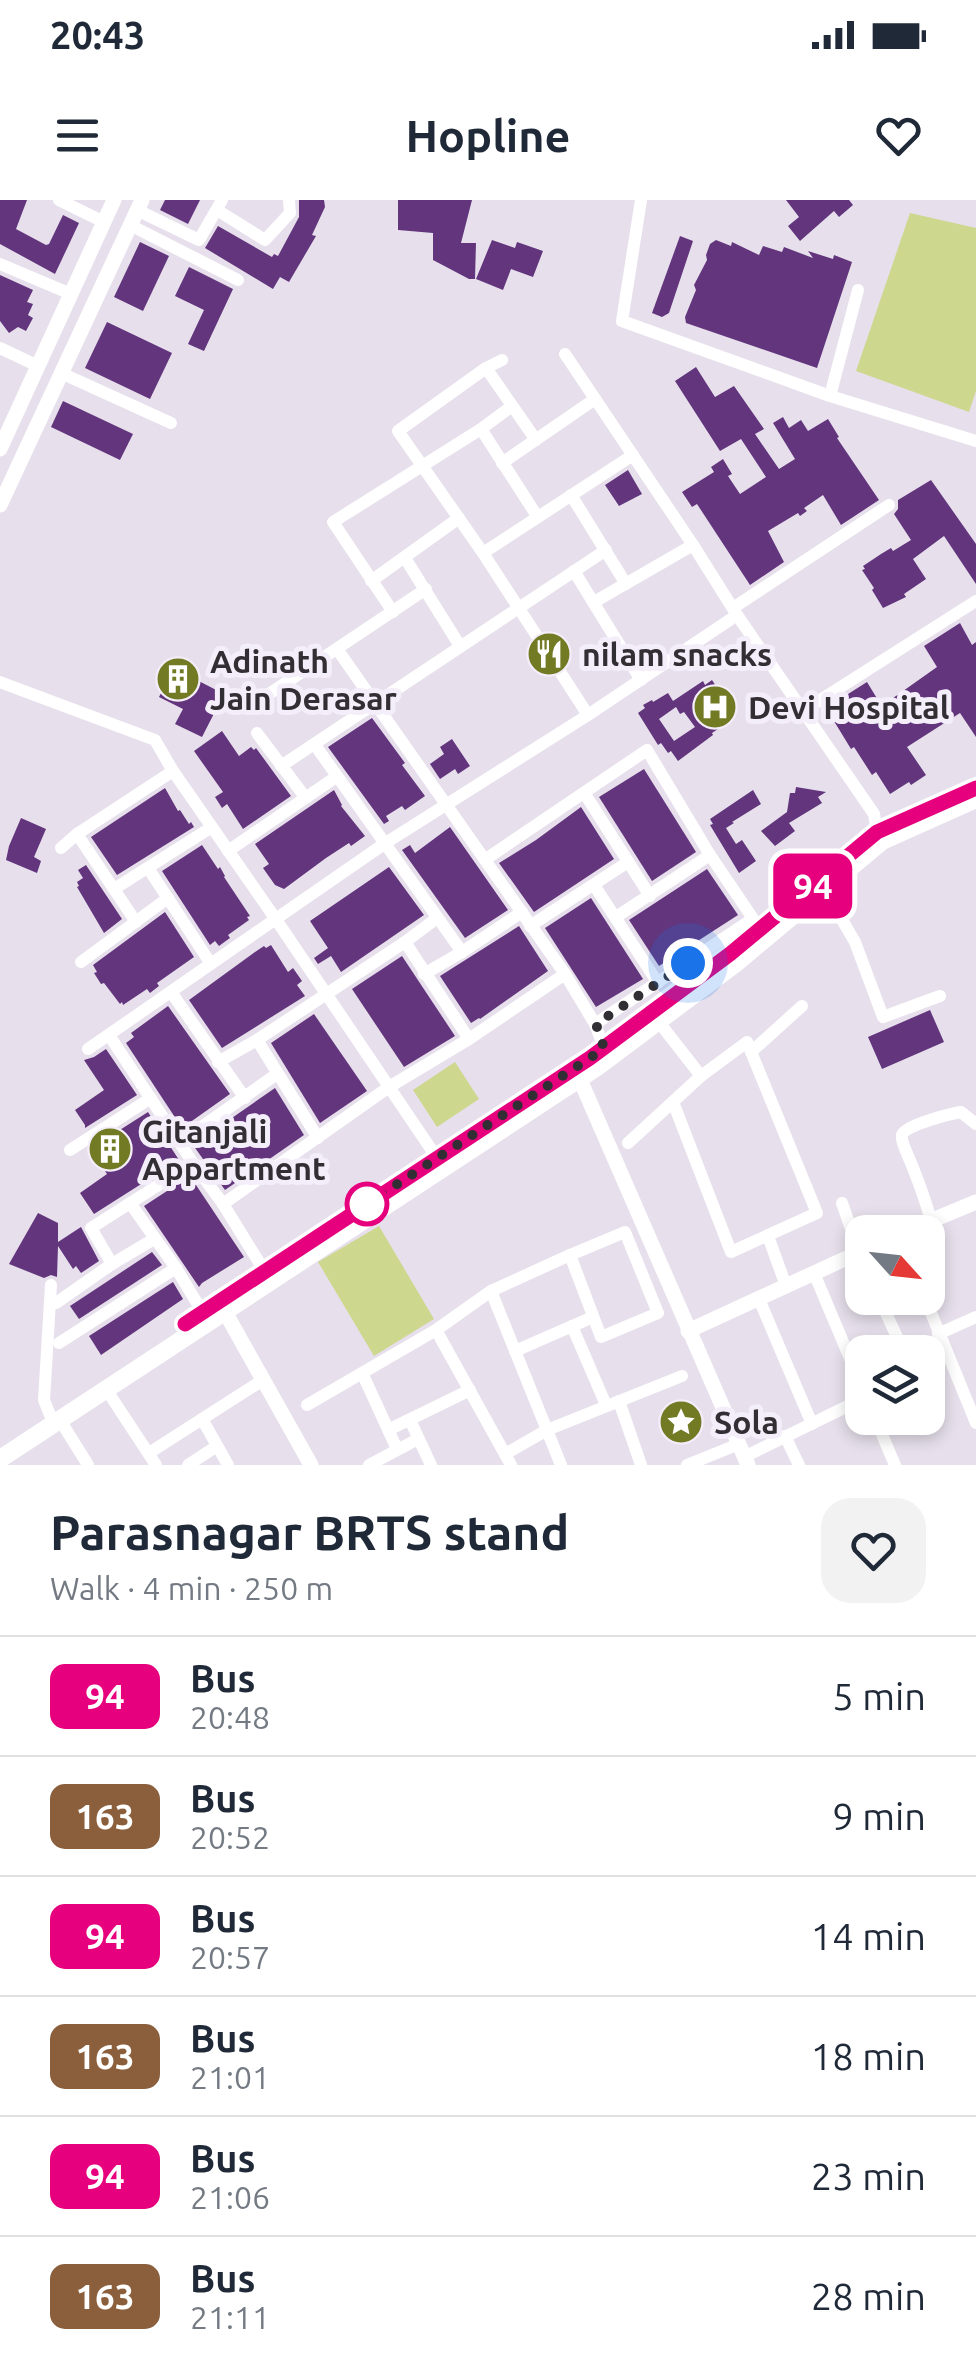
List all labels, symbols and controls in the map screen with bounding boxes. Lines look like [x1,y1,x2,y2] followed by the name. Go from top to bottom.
[50,14,145,56] text: 20:43
[50,108,105,163] icon: menu
[871,108,926,163] icon: heart
[405,110,571,161] text: Hopline
[526,631,572,677] restaurant icon: nilam snacks
[582,636,772,672] place label: nilam snacks
[210,643,397,716] place label: Adinath Jain Derasar
[155,656,201,702] building icon: Adinath Jain Derasar
[692,684,738,730] hospital icon: Devi Hospital
[748,689,950,725] place label: Devi Hospital
[768,854,858,918] line badge: 94
[793,866,833,906] text: 94
[663,938,713,988] your location
[142,1113,326,1186] place label: Gitanjali Appartment
[87,1126,133,1172] building icon: Gitanjali Appartment
[346,1183,388,1225] unlabelled marker
[845,1215,945,1315] north arrow
[845,1215,945,1435] map controls
[845,1335,945,1435] button: layers
[658,1399,704,1445] place icon: Sola
[714,1404,779,1440] place label: Sola
[821,1498,926,1603] button: heart
[50,1505,569,1559] text: Parasnagar BRTS stand
[50,1570,333,1606] text: Walk · 4 min · 250 m
[190,1657,255,1699] text: Bus
[832,1675,926,1717] text: 5 min
[85,1676,125,1716] text: 94
[190,1699,270,1735] text: 20:48
[190,1777,255,1819] text: Bus
[832,1795,926,1837] text: 9 min
[75,1796,135,1836] text: 163
[190,1819,270,1855] text: 20:52
[190,1897,255,1939] text: Bus
[811,1915,926,1957] text: 14 min
[85,1916,125,1956] text: 94
[190,1939,270,1975] text: 20:57
[190,2017,255,2059] text: Bus
[811,2035,926,2077] text: 18 min
[75,2036,135,2076] text: 163
[190,2059,270,2095] text: 21:01
[190,2137,255,2179] text: Bus
[811,2155,926,2197] text: 23 min
[85,2156,125,2196] text: 94
[190,2179,270,2215] text: 21:06
[190,2257,255,2299] text: Bus
[811,2275,926,2317] text: 28 min
[75,2276,135,2316] text: 163
[190,2299,270,2335] text: 21:11

